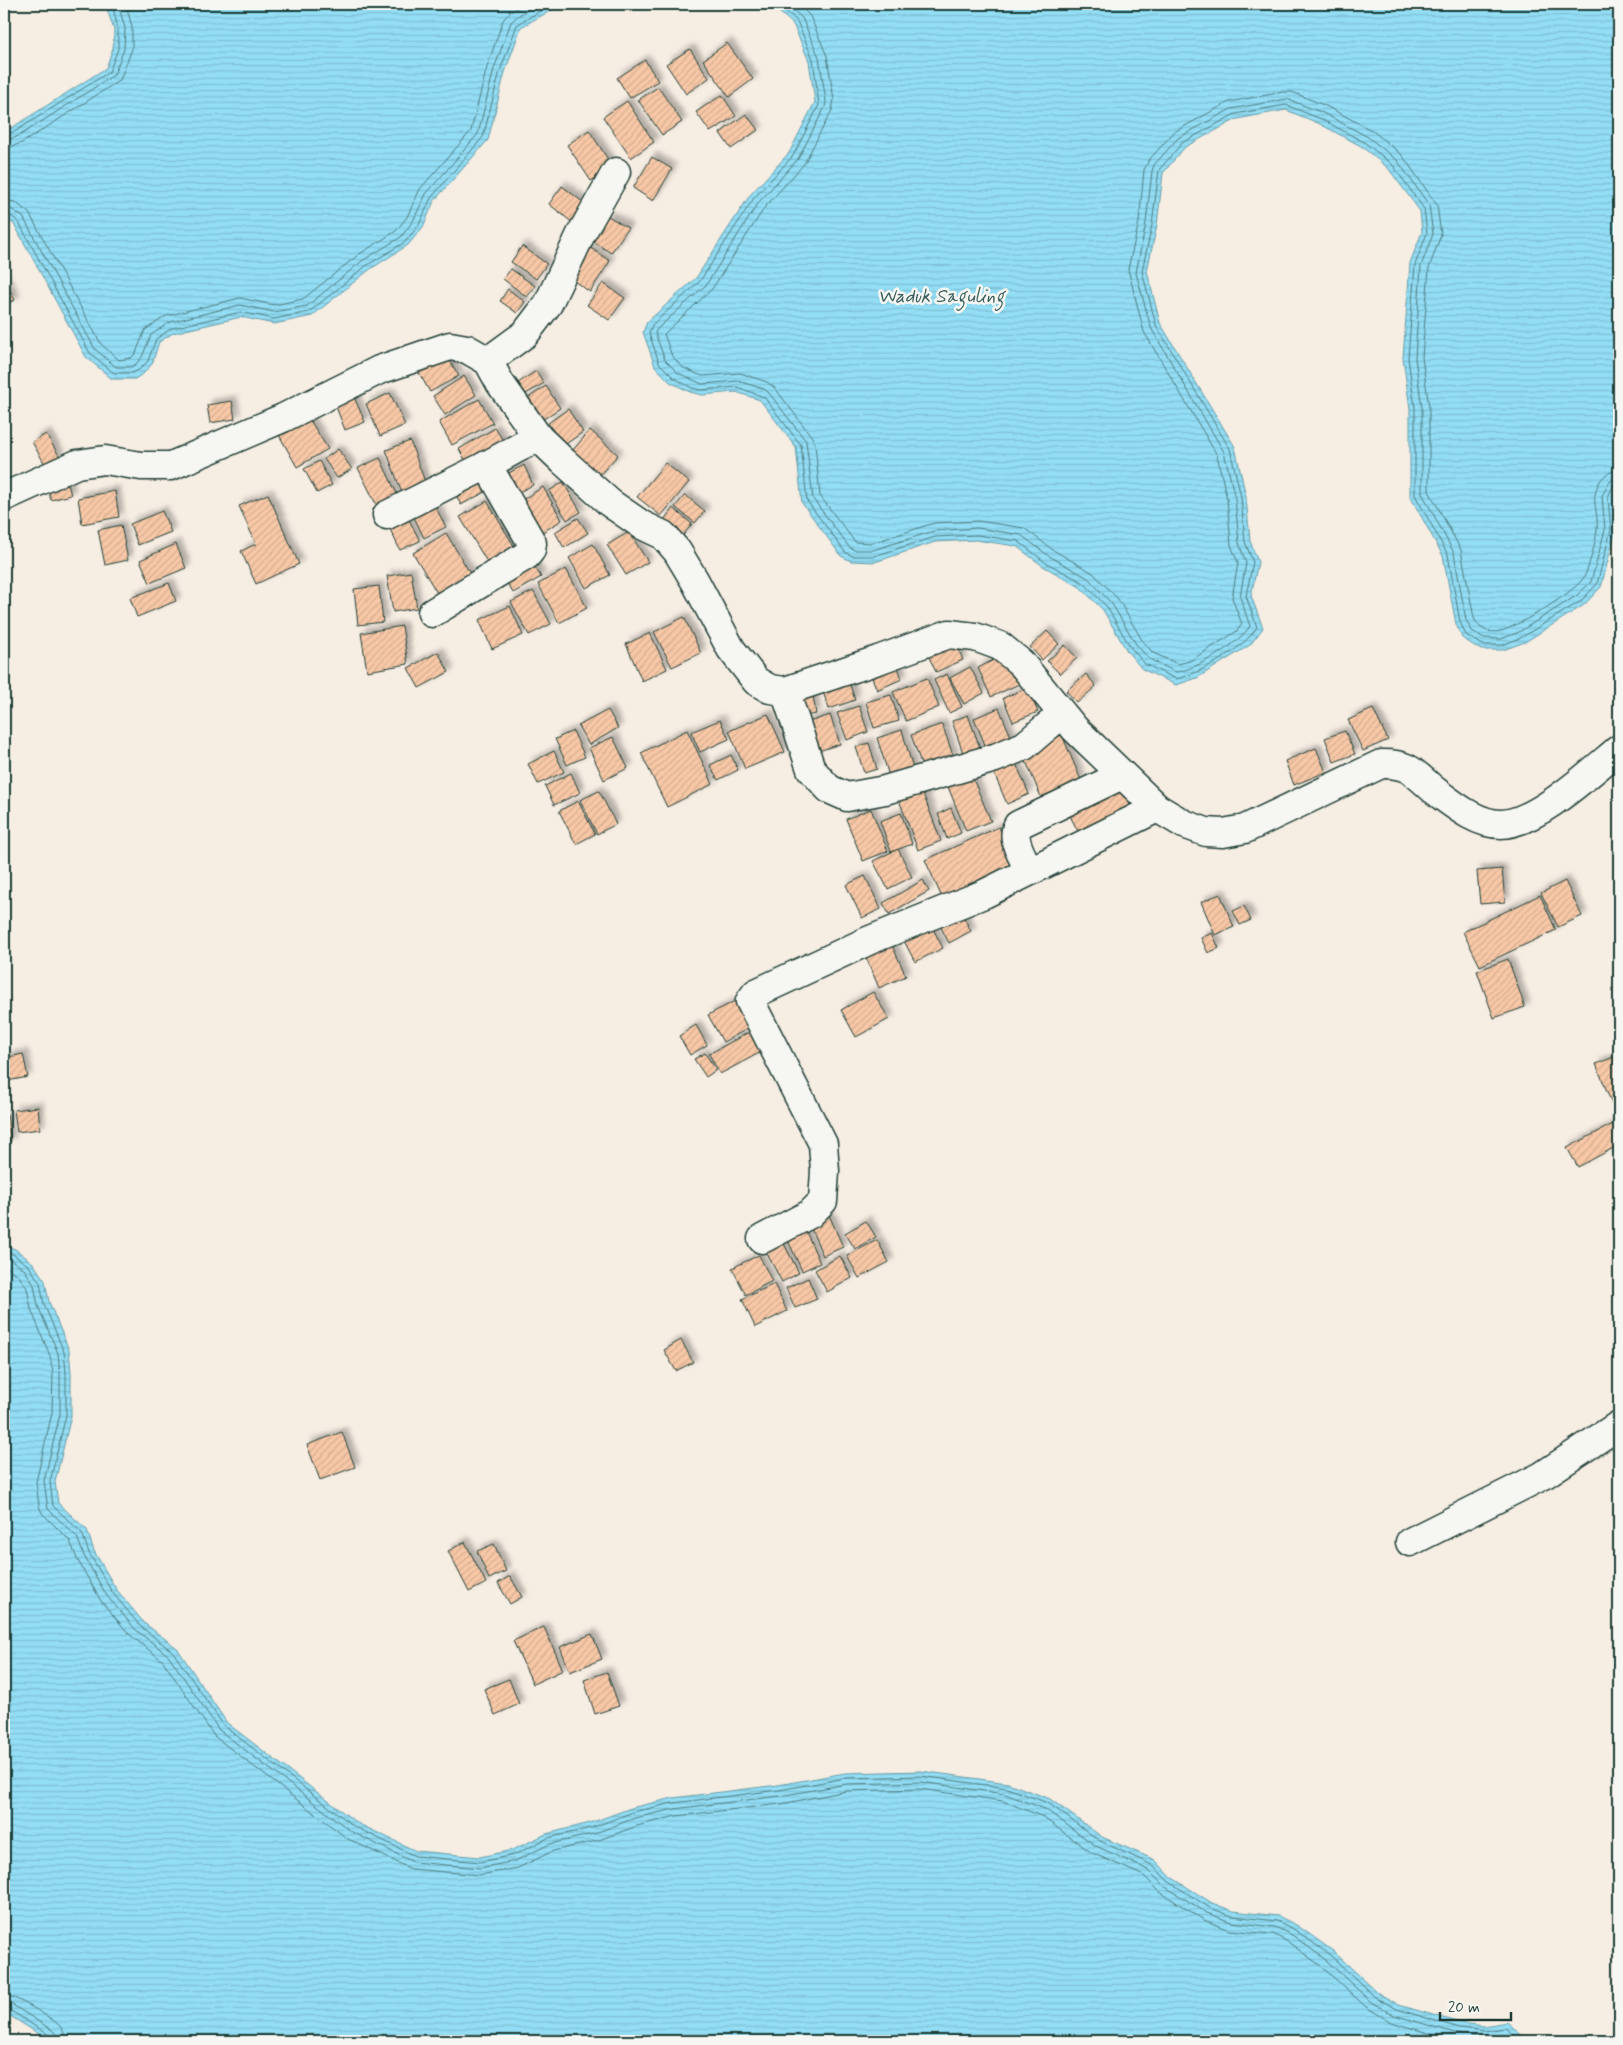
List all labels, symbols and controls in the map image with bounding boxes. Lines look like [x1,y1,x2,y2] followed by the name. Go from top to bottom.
[878,284,1006,311] water label: Waduk Saguling
[1440,1990,1512,2022] scale bar
[1448,1998,1480,2018] text: 20 m

